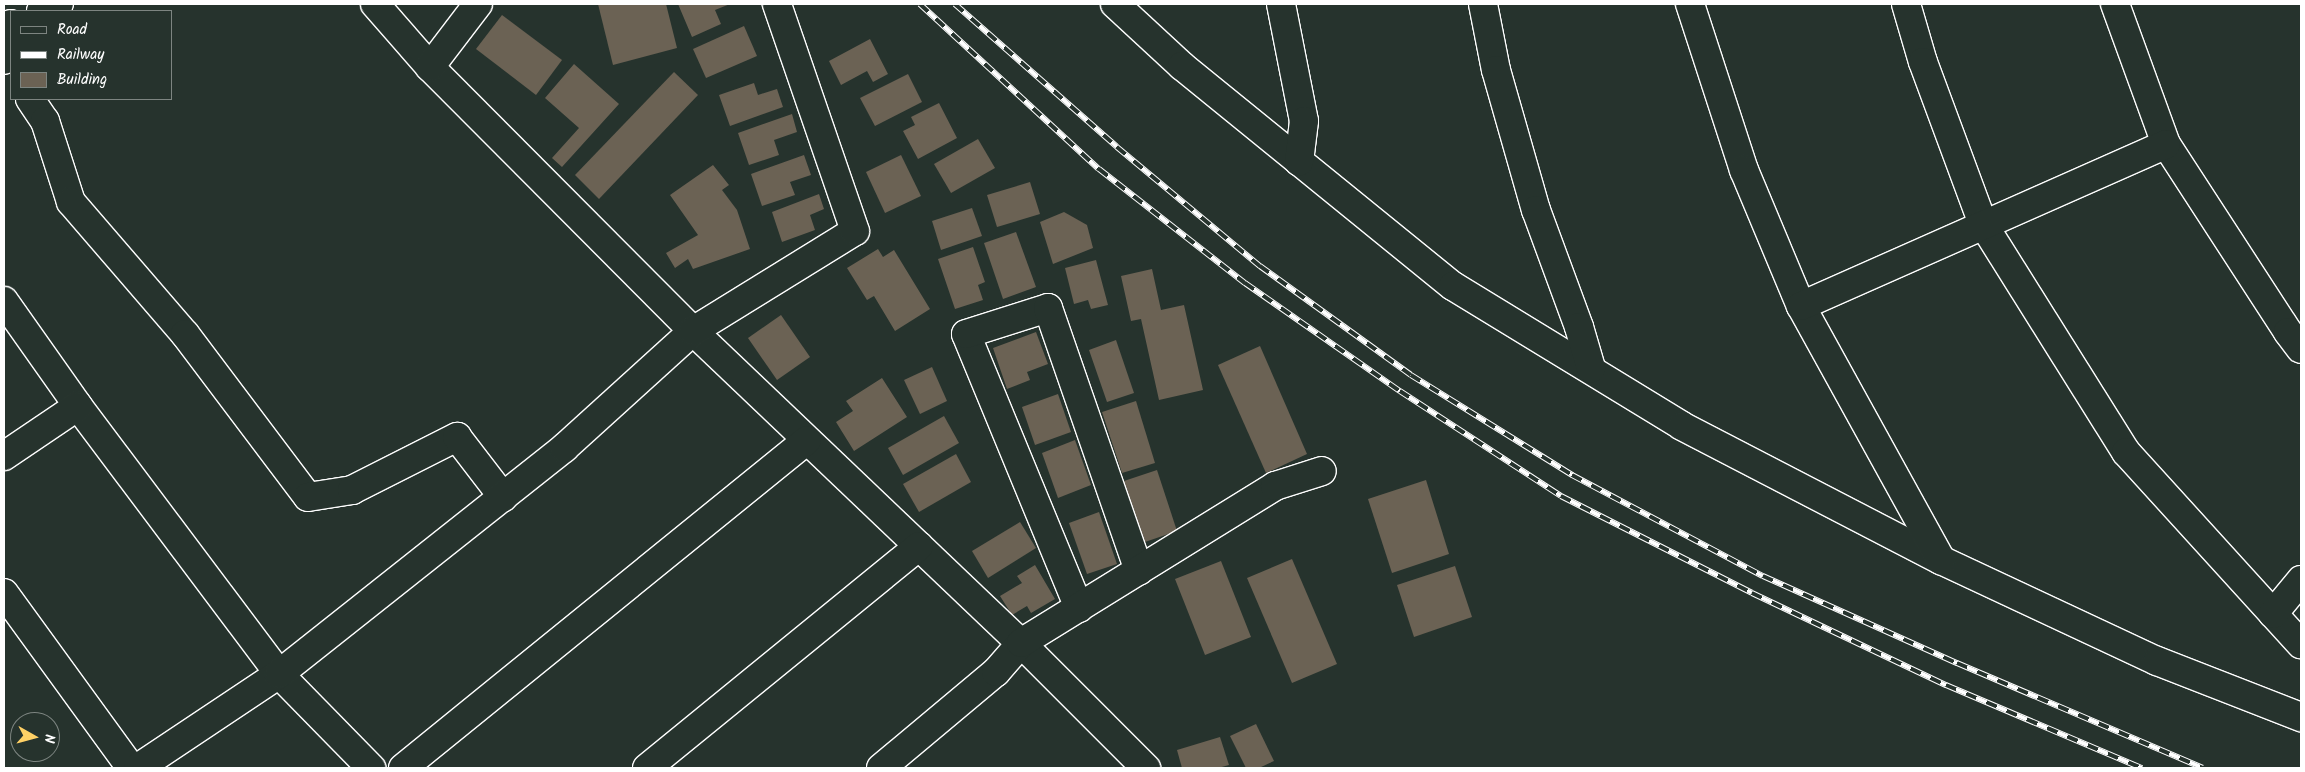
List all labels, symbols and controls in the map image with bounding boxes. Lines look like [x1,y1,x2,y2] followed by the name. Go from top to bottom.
[10,10,172,100] legend
[57,18,87,42] text: Road
[57,43,104,67] text: Railway
[57,68,107,92] text: Building
[10,712,60,762] north arrow
[37,733,60,744] text: N

